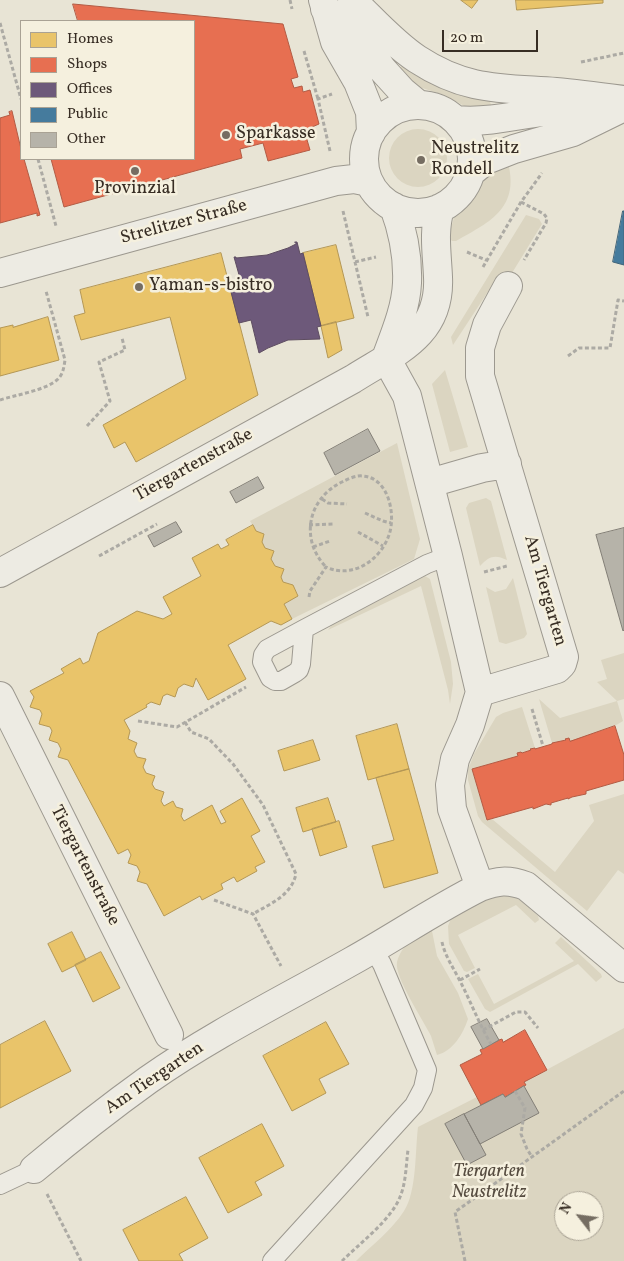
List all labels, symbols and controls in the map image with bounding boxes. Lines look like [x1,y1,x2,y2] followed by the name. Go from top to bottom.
[20,20,195,160] legend
[444,20,540,52] scale bar
[450,28,483,49] text: 20 m
[67,29,113,50] text: Homes
[67,54,107,75] text: Shops
[67,79,112,100] text: Offices
[67,104,108,125] text: Public
[236,124,315,146] place label: Sparkasse
[67,129,106,150] text: Other
[220,129,232,141] marker: Sparkasse
[431,139,519,182] place label: Neustrelitz Rondell
[415,154,427,166] marker: Neustrelitz Rondell
[129,165,141,177] marker: Provinzial
[94,179,176,201] place label: Provinzial
[118,196,250,250] street label: Strelitzer Straße
[149,276,272,298] place label: Yaman-s-bistro
[133,281,145,293] marker: Yaman-s-bistro
[131,425,257,507] street label: Tiergartenstraße
[518,533,570,649] street label: Am Tiergarten
[44,802,124,930] street label: Tiergartenstraße
[102,1038,208,1120] street label: Am Tiergarten
[452,1162,526,1204] park label: Tiergarten Neustrelitz
[554,1191,604,1241] north arrow
[556,1200,577,1218] text: N

